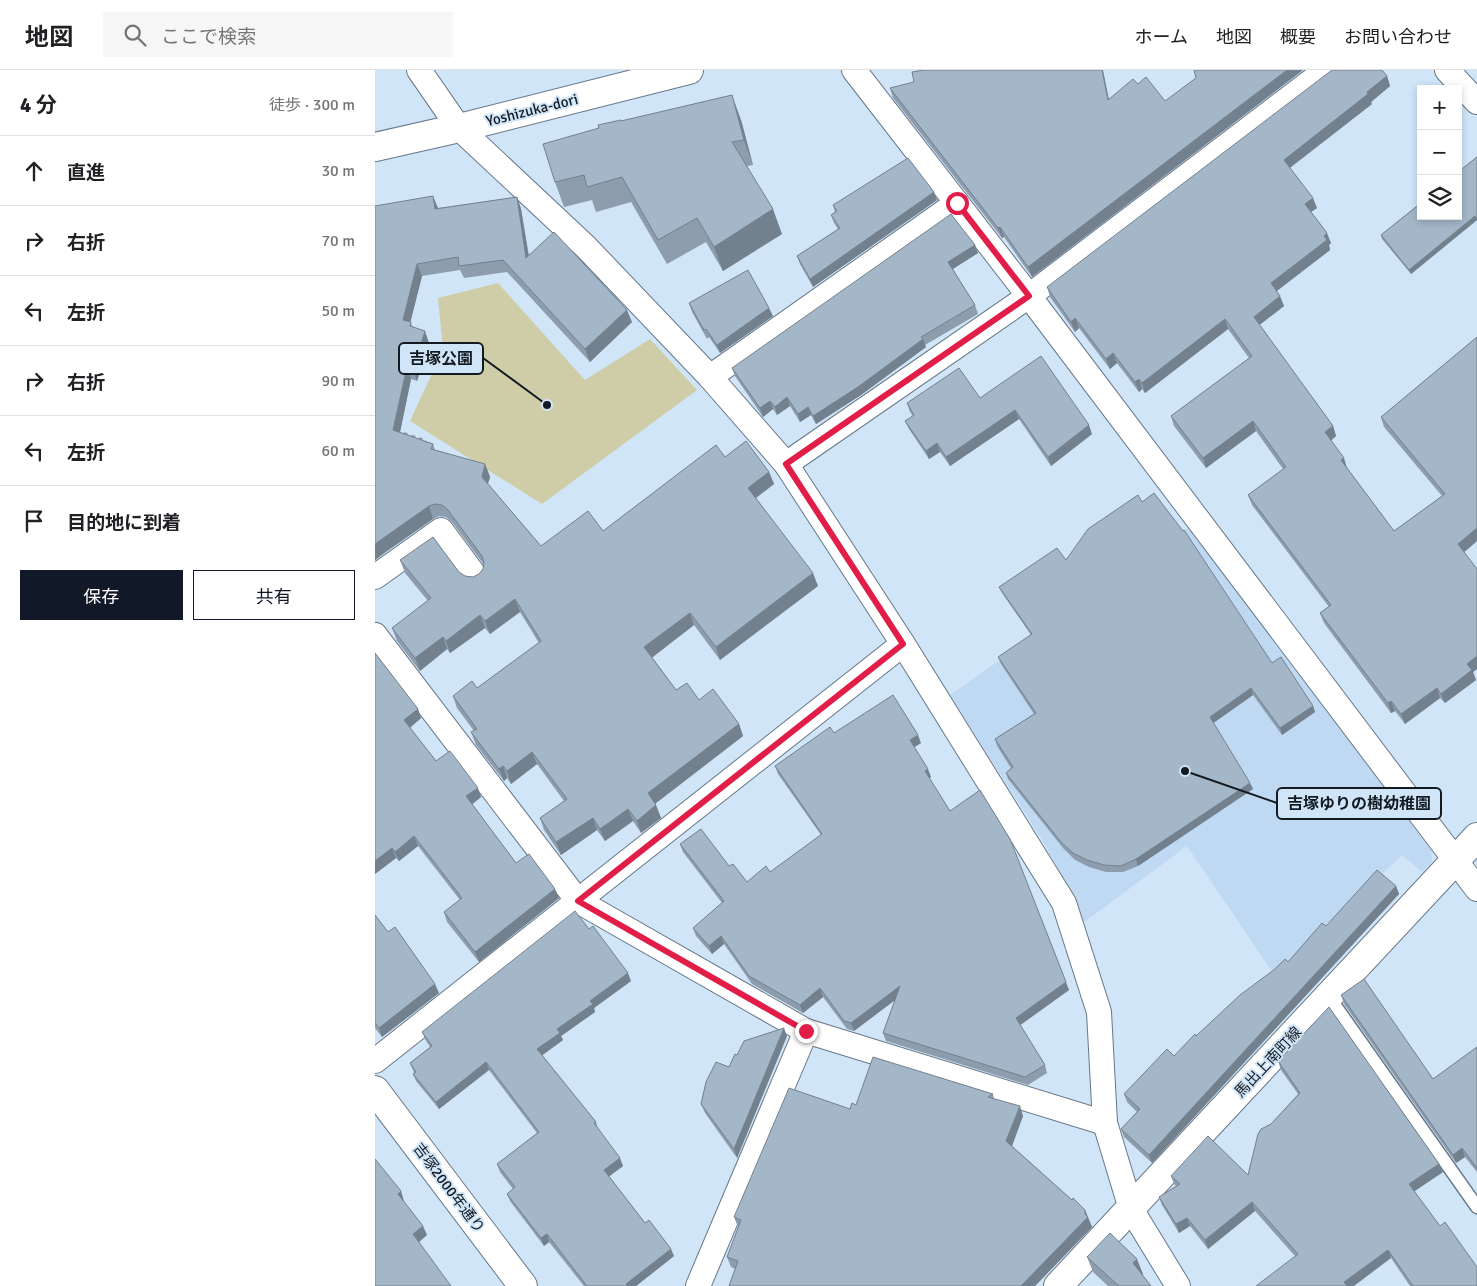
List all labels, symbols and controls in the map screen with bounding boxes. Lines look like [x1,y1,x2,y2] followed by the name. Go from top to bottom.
[103,12,453,57] search box
[121,21,149,49] icon: search
[25,22,73,52] text: 地図
[161,25,256,49] text: ここで検索
[1135,26,1188,48] text: ホーム
[1216,26,1252,48] text: 地図
[1280,26,1316,48] text: 概要
[1344,26,1452,48] text: お問い合わせ
[1417,85,1462,220] map controls
[1417,85,1462,130] button: +
[484,90,580,130] street label: Yoshizuka-dori
[20,92,57,118] text: 4 分
[269,95,355,115] text: 徒歩 · 300 m
[1417,130,1462,175] button: −
[20,157,48,185] icon: ahead
[67,161,105,185] text: 直進
[321,161,355,181] text: 30 m
[1417,175,1462,220] button: layers
[946,192,969,215] route start
[20,227,48,255] icon: right
[67,231,105,255] text: 右折
[321,231,355,251] text: 70 m
[20,297,48,325] icon: left
[67,301,105,325] text: 左折
[321,301,355,321] text: 50 m
[399,343,483,374] callout: 吉塚公園
[409,349,473,369] text: 吉塚公園
[20,367,48,395] icon: right
[67,371,105,395] text: 右折
[321,371,355,391] text: 90 m
[20,437,48,465] icon: left
[67,441,105,465] text: 左折
[321,441,355,461] text: 60 m
[20,507,48,535] icon: arrive
[67,511,181,535] text: 目的地に到着
[20,570,183,620] button: 保存
[193,570,355,620] button: 共有
[1277,788,1441,819] callout: 吉塚ゆりの樹幼稚園
[1287,794,1431,814] text: 吉塚ゆりの樹幼稚園
[795,1020,818,1043] route end
[1231,1023,1305,1101] street label: 馬出上南町線
[409,1140,489,1236] street label: 吉塚2000年通り

